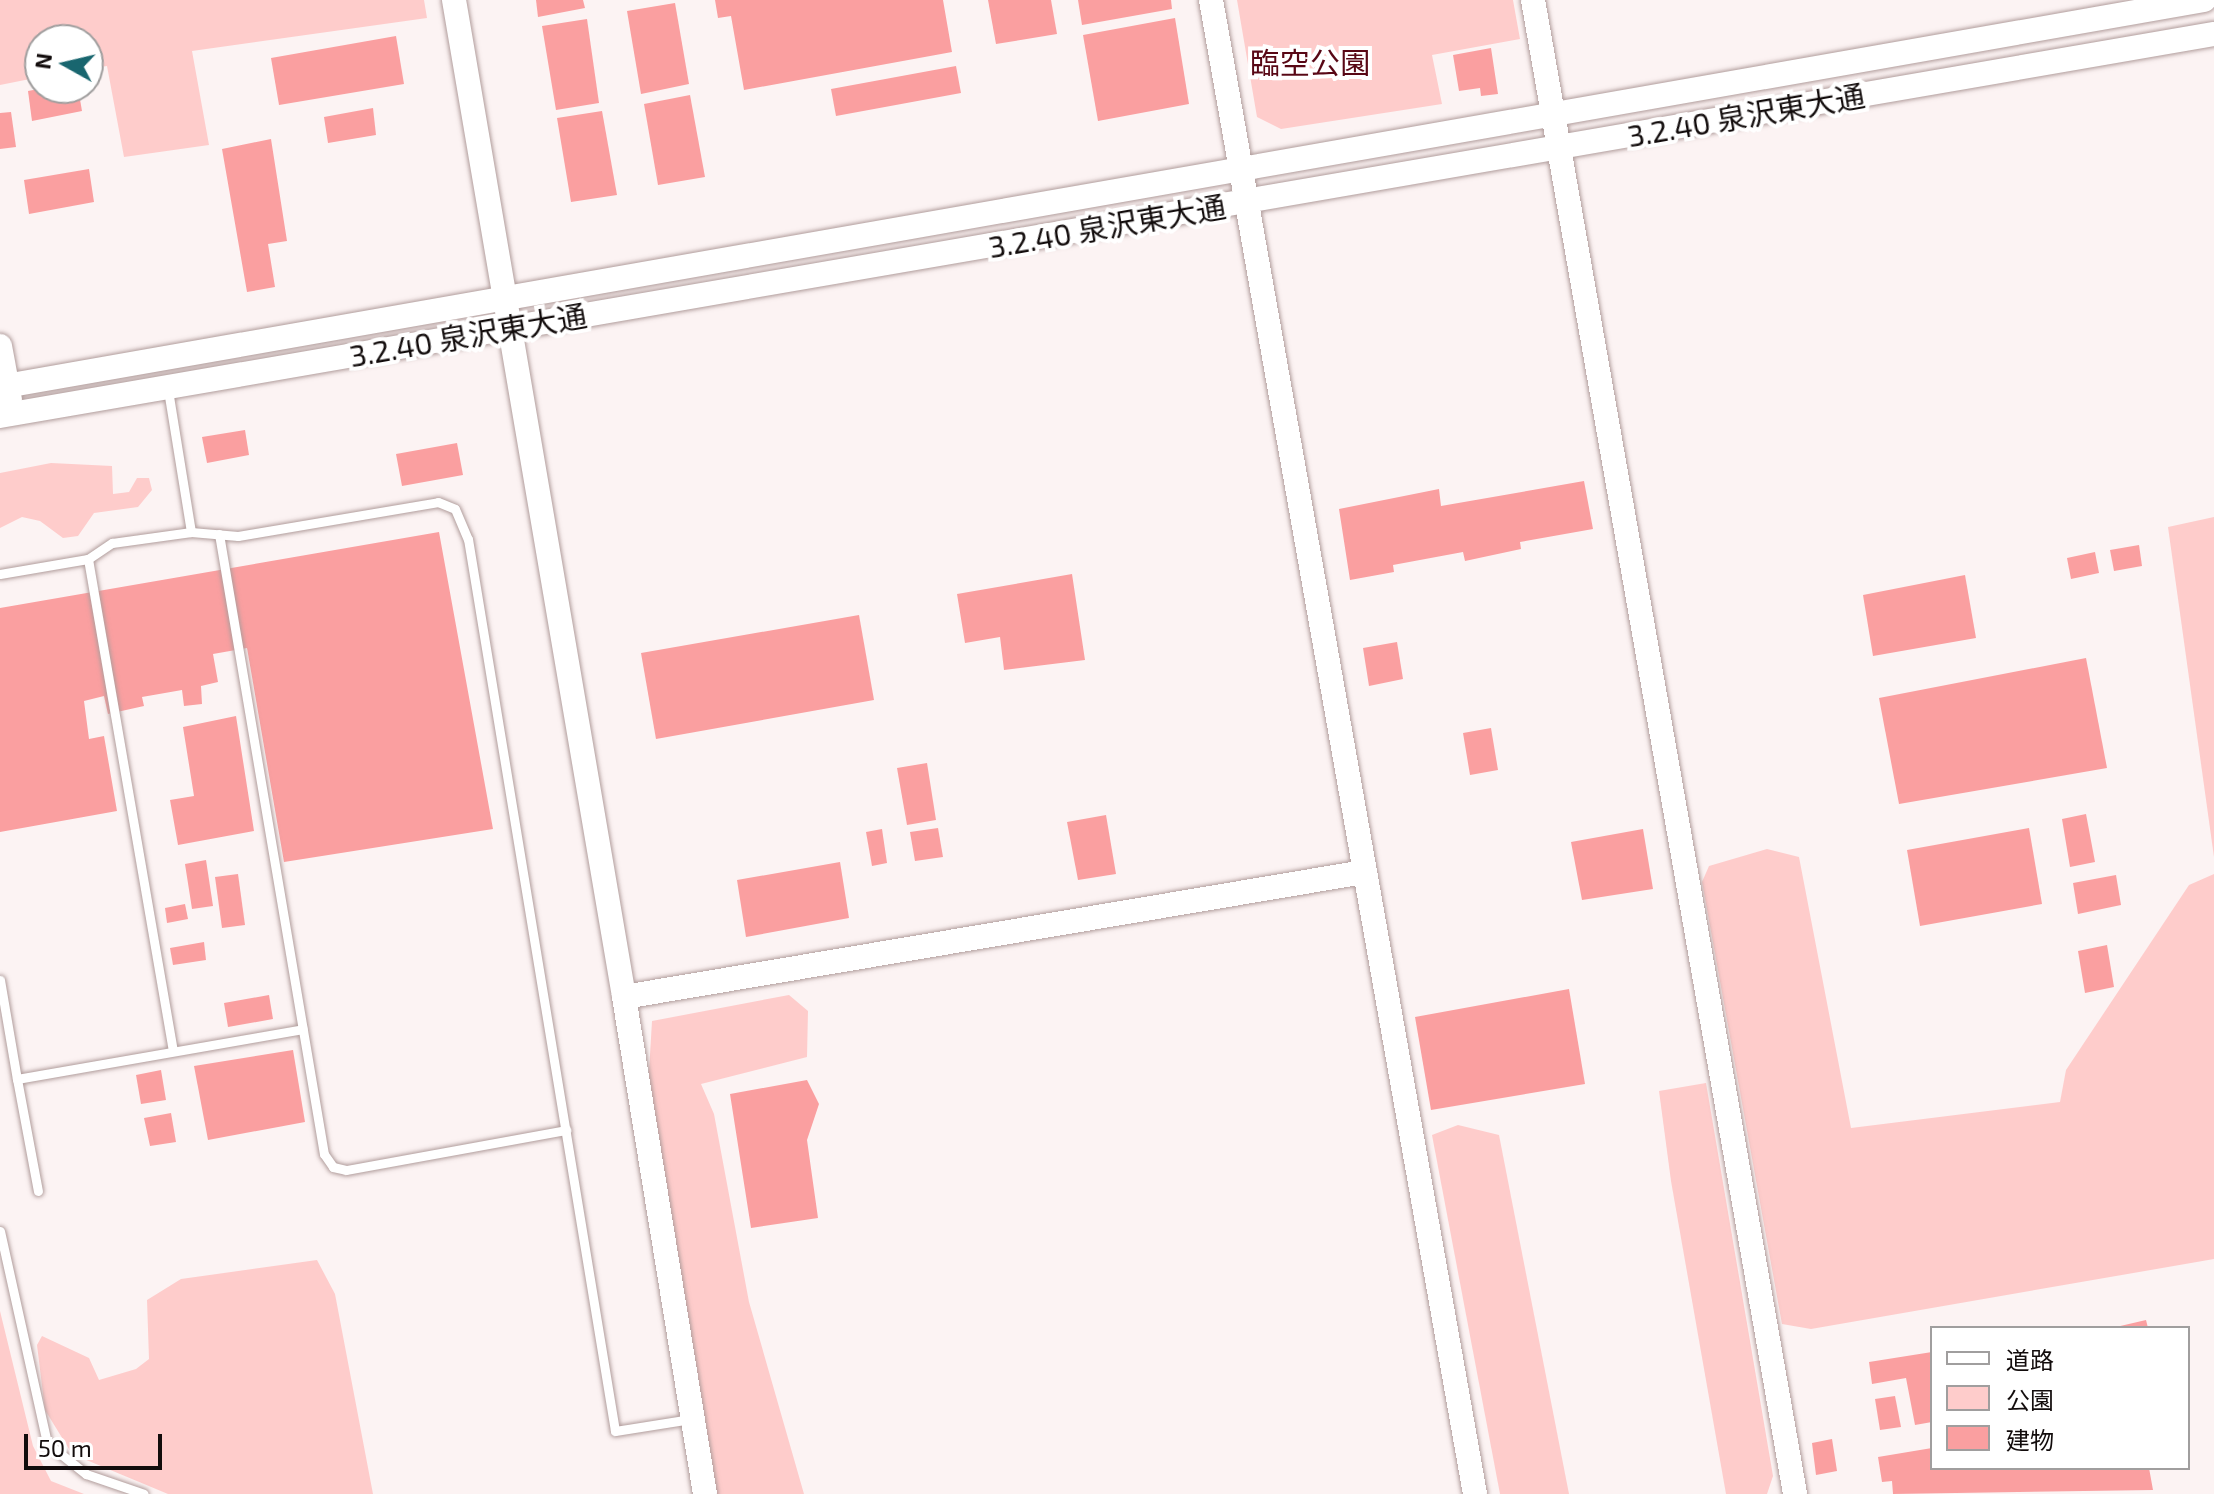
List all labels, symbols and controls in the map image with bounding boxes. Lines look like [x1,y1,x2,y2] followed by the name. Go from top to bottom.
[24,24,104,104] north arrow
[1250,44,1370,80] park label: 臨空公園
[28,51,56,71] text: N
[1625,76,1867,154] street label: 3.2.40 泉沢東大通
[986,187,1228,265] street label: 3.2.40 泉沢東大通
[347,296,589,374] street label: 3.2.40 泉沢東大通
[1930,1326,2190,1470] legend
[2006,1345,2054,1374] text: 道路
[2006,1385,2054,1414] text: 公園
[28,1418,166,1468] scale bar
[2006,1425,2054,1454] text: 建物
[38,1433,92,1462] text: 50 m

